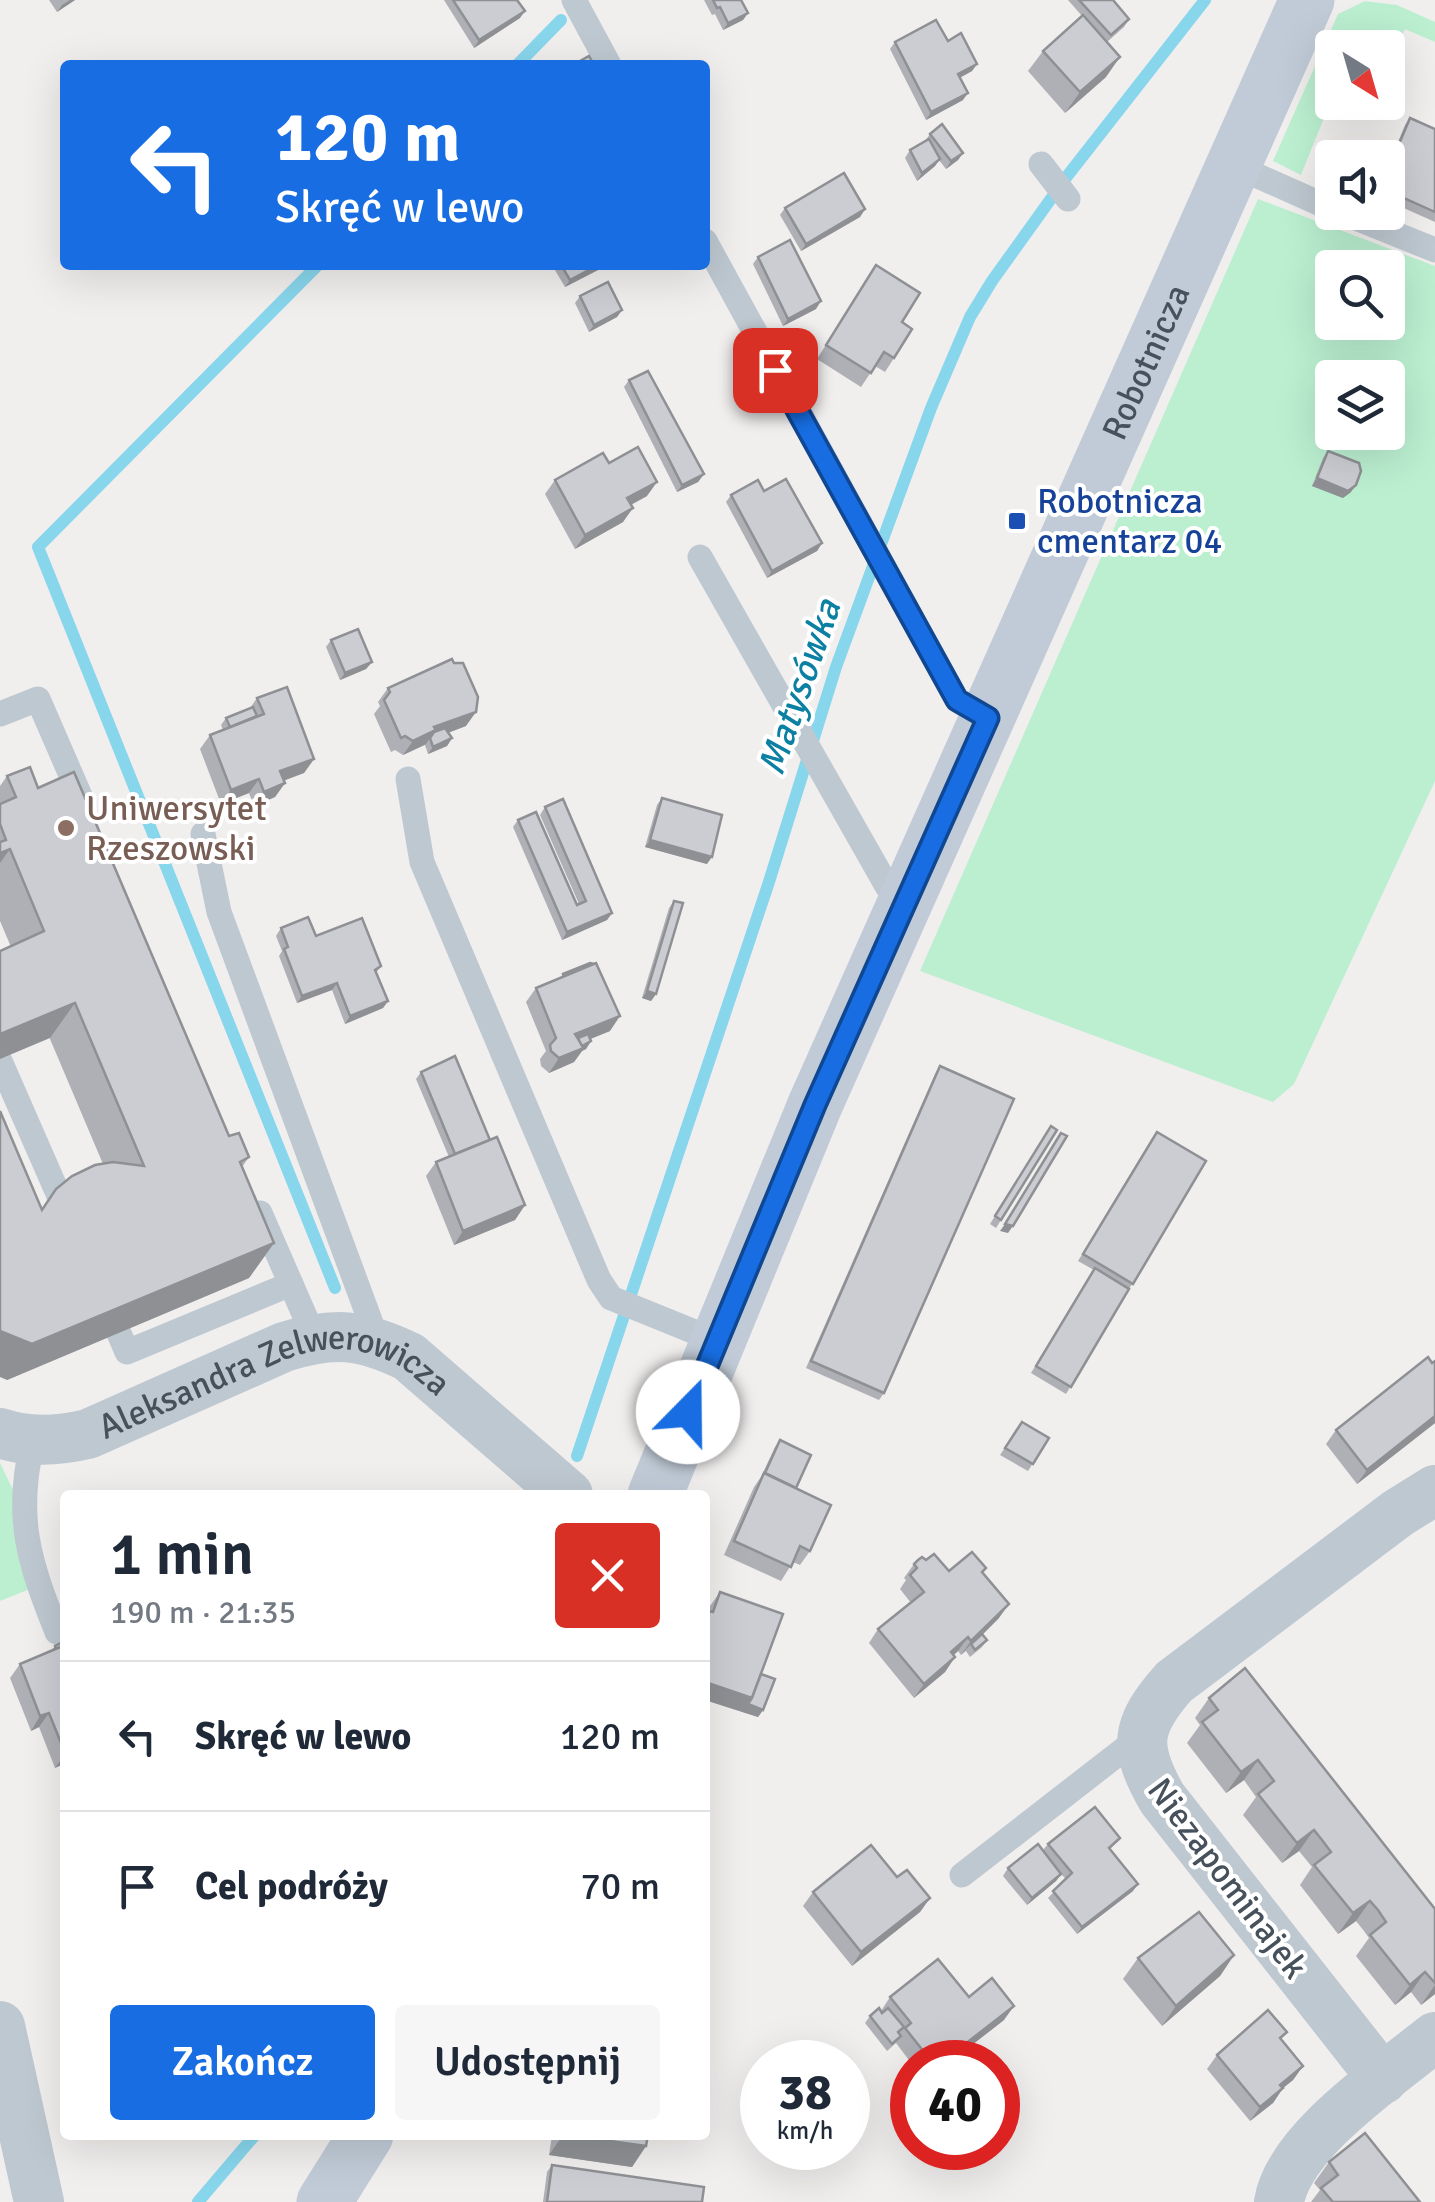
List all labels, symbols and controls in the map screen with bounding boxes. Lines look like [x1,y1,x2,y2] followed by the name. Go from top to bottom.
[1315,30,1405,120] north arrow
[1315,30,1405,450] map controls
[275,94,460,180] text: 120 m
[110,100,240,230] icon: left
[1315,140,1405,230] button: sound
[275,180,524,235] text: Skręć w lewo
[1315,250,1405,340] button: search
[1093,278,1200,447] street label: Robotnicza
[733,328,818,413] pin
[748,343,803,398] icon: arrive
[1315,360,1405,450] button: layers
[1037,480,1222,563] place label: Robotnicza cmentarz 04
[1006,510,1028,532] marker: Robotnicza cmentarz 04
[748,592,852,781] water label: Matysówka
[86,787,267,870] place label: Uniwersytet Rzeszowski
[55,817,77,839] marker: Uniwersytet Rzeszowski
[92,1316,459,1449] street label: Aleksandra Zelwerowicza
[636,1360,740,1464] position arrow
[110,1518,254,1592] text: 1 min
[555,1523,660,1628] button: close
[110,1593,296,1632] text: 190 m · 21:35
[110,1709,165,1764] icon: left
[195,1713,411,1760] text: Skręć w lewo
[560,1713,660,1760] text: 120 m
[1138,1770,1317,1987] street label: Niezapominajek
[110,1859,165,1914] icon: arrive
[195,1863,388,1910] text: Cel podróży
[580,1863,660,1910] text: 70 m
[110,2005,375,2120] button: Zakończ
[395,2005,660,2120] button: Udostępnij
[890,2040,1020,2170] speed limit sign: 40
[778,2062,832,2124] text: 38
[777,2115,833,2146] text: km/h

